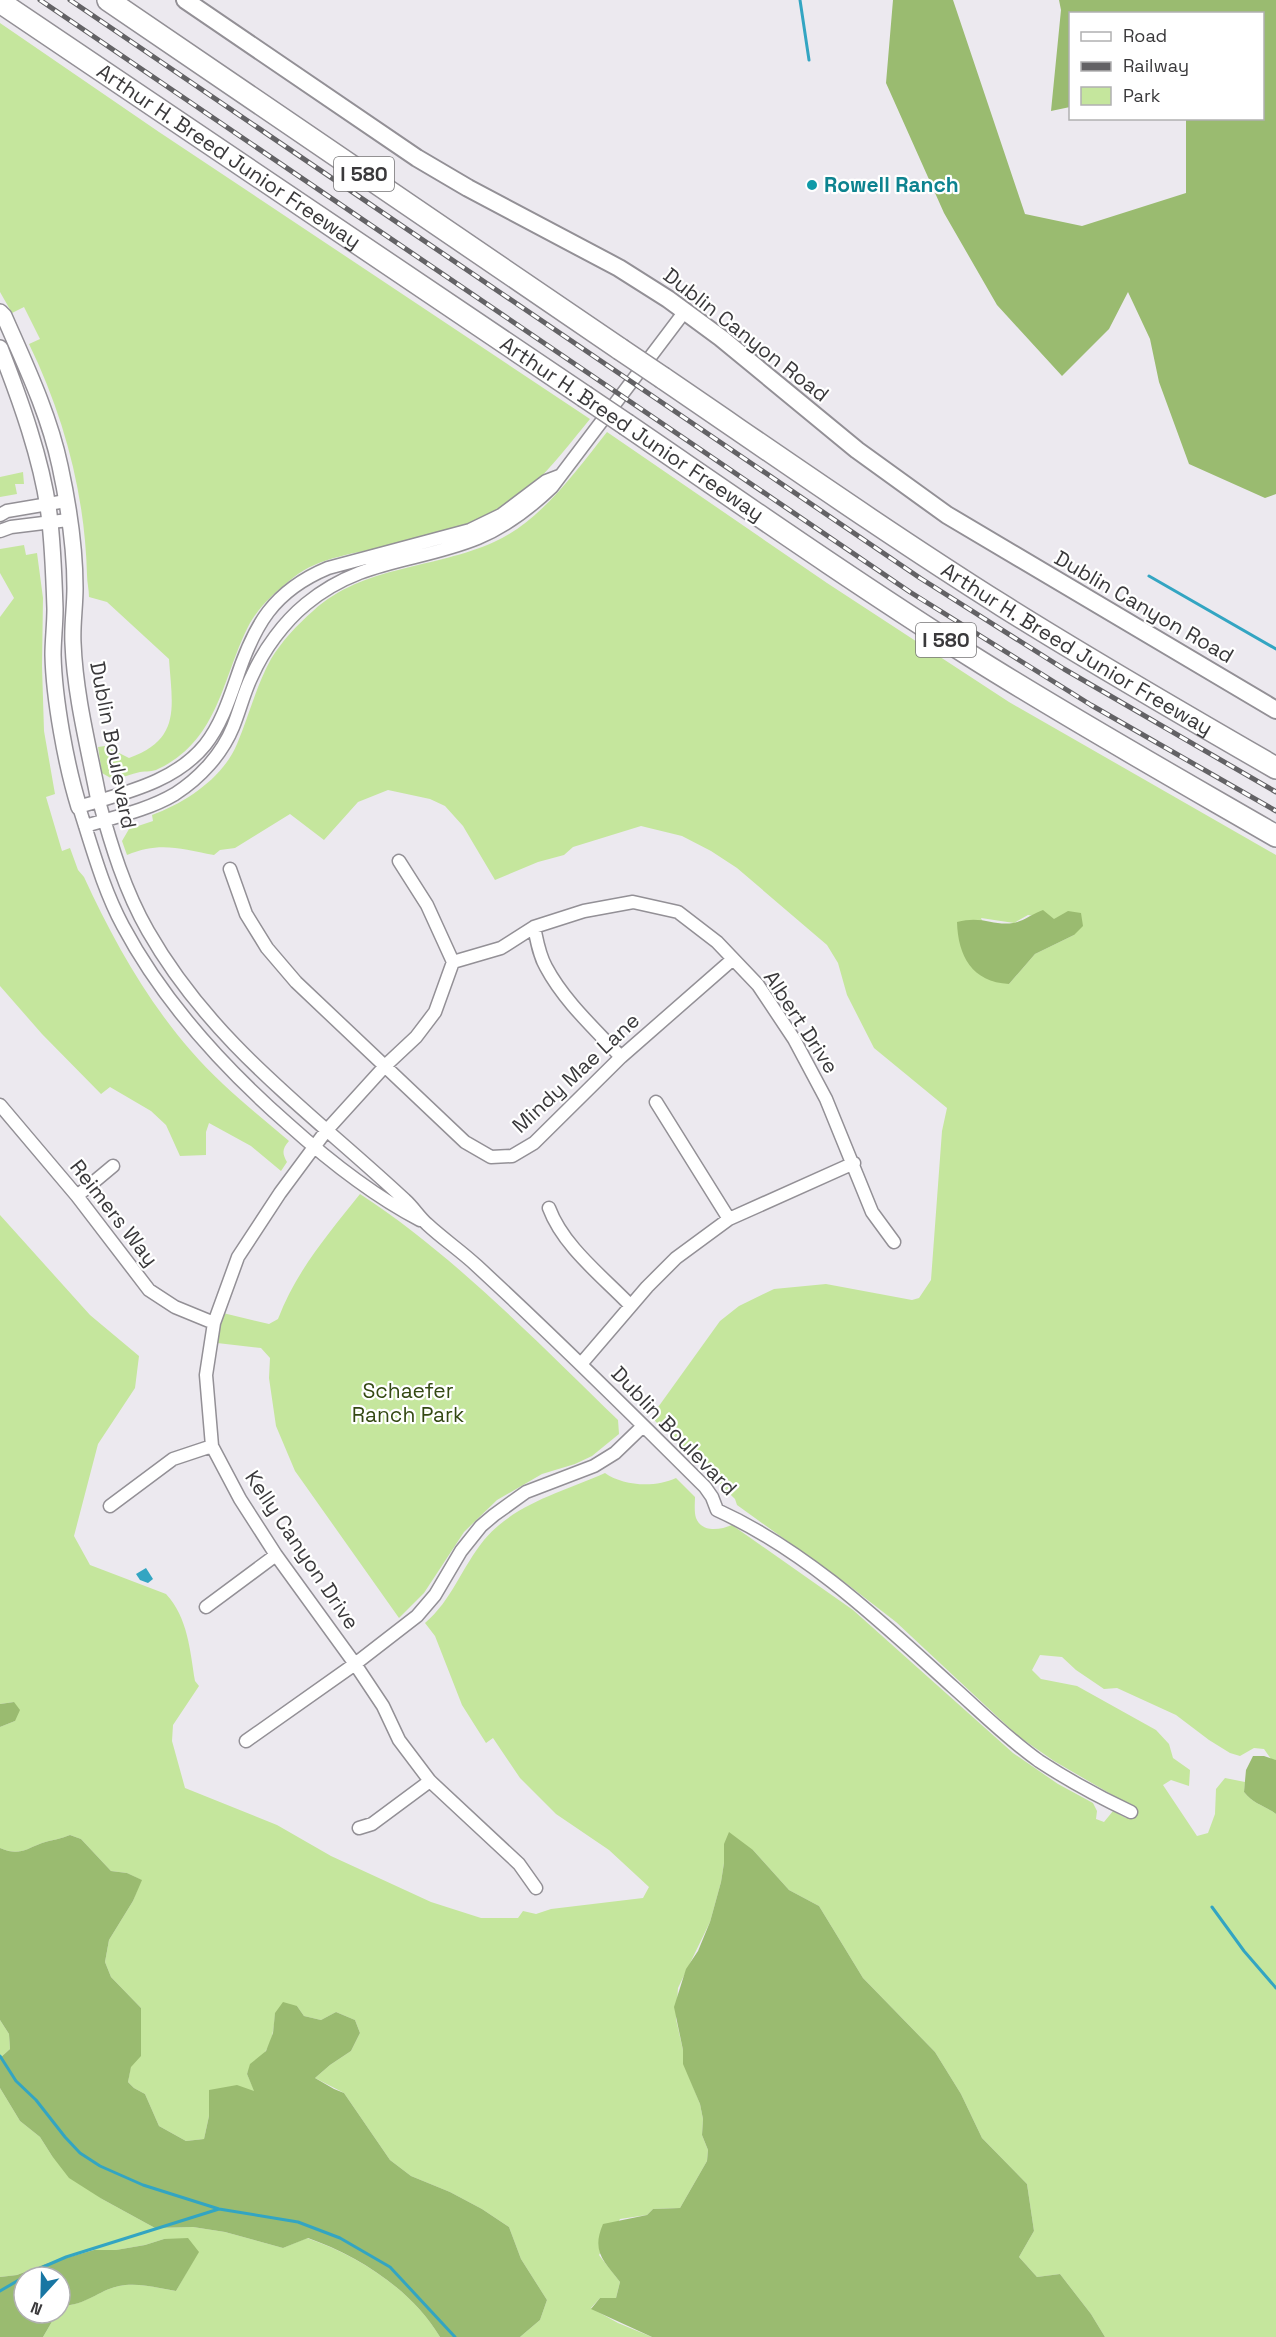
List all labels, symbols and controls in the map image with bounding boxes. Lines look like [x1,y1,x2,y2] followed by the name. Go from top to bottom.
[1069,12,1264,120] legend
[1123,24,1167,47] text: Road
[1123,54,1189,77] text: Railway
[92,57,366,255] street label: Arthur H. Breed Junior Freeway
[1123,84,1161,107] text: Park
[334,157,394,191] road number: I 580
[824,171,959,198] place label: Rowell Ranch
[805,178,819,192] marker: Rowell Ranch
[658,262,835,408] street label: Dublin Canyon Road
[495,330,769,527] street label: Arthur H. Breed Junior Freeway
[1050,544,1239,669] street label: Dublin Canyon Road
[936,556,1218,742] street label: Arthur H. Breed Junior Freeway
[916,623,976,657] road number: I 580
[84,659,143,831] street label: Dublin Boulevard
[758,965,845,1078] street label: Albert Drive
[506,1007,645,1139] street label: Mindy Mae Lane
[64,1154,164,1272] street label: Reimers Way
[606,1360,743,1501] street label: Dublin Boulevard
[352,1377,464,1428] park label: Schaefer Ranch Park
[239,1465,366,1634] street label: Kelly Canyon Drive
[12,2265,72,2325] north arrow
[28,2297,45,2320] text: N

